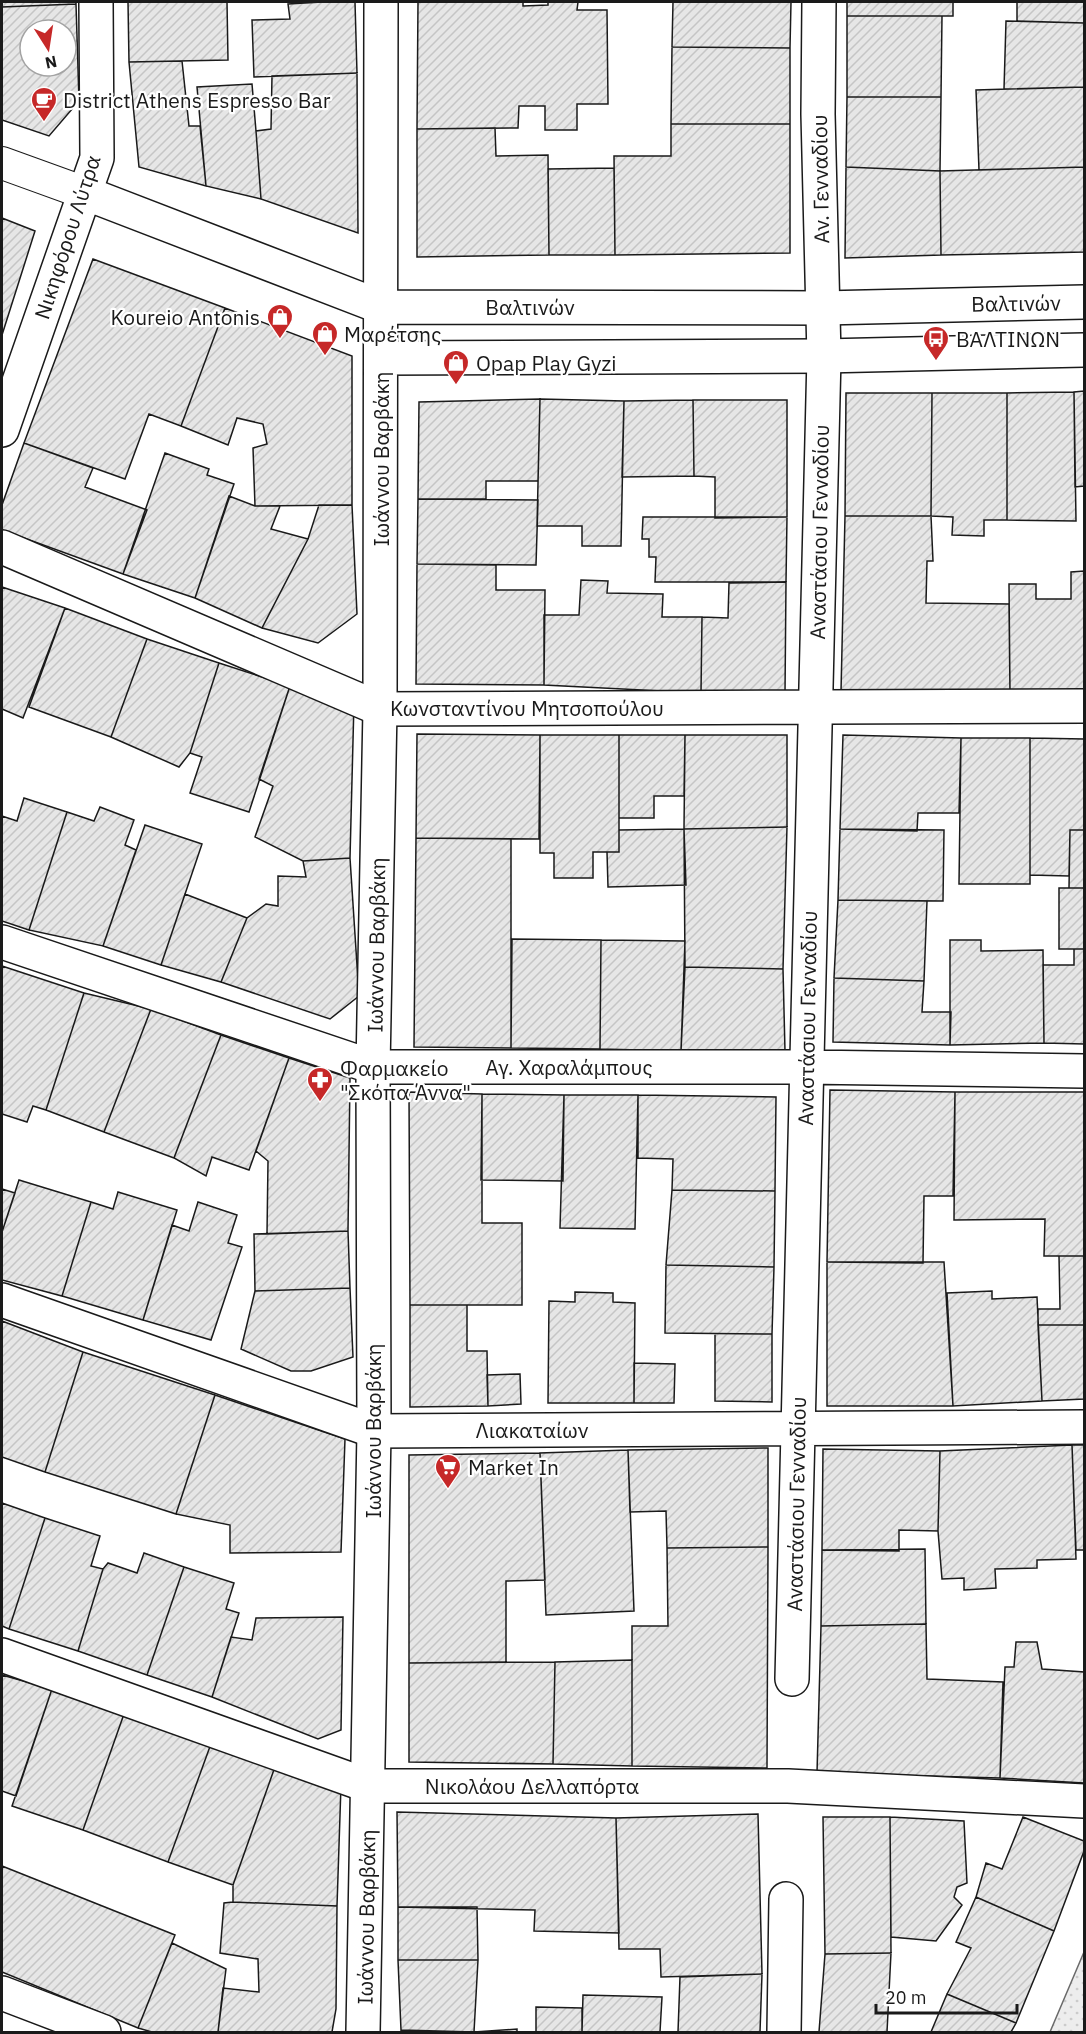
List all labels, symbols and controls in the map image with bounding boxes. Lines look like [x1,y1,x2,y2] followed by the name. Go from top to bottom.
[18,18,78,78] north arrow
[43,52,59,74] text: N
[29,85,59,123] cafe icon: District Athens Espresso Bar
[63,86,331,114] place label: District Athens Espresso Bar
[805,114,835,244] street label: Αν. Γενναδίου
[27,151,107,323] street label: Νικηφόρου Λύτρα
[971,288,1061,318] street label: Βαλτινών
[485,293,575,321] street label: Βαλτινών
[265,302,295,340] shop icon: Koureio Antonis
[111,303,260,331] place label: Koureio Antonis
[310,319,340,357] shop icon: Μαρέτσης
[344,320,441,348] place label: Μαρέτσης
[921,324,951,362] bus stop icon: ΒΑΛΤΙΝΩΝ
[956,325,1060,353] place label: ΒΑΛΤΙΝΩΝ
[441,348,471,386] shop icon: Opap Play Gyzi
[476,349,616,377] place label: Opap Play Gyzi
[367,371,395,547] street label: Ιωάννου Βαρβάκη
[803,424,835,640] street label: Αναστάσιου Γενναδίου
[390,694,664,722] street label: Κωνσταντίνου Μητσοπούλου
[360,857,392,1033] street label: Ιωάννου Βαρβάκη
[791,910,823,1126] street label: Αναστάσιου Γενναδίου
[485,1053,653,1081] street label: Αγ. Χαραλάμπους
[340,1054,471,1106] place label: Φαρμακείο "Σκόπα Άννα"
[305,1065,335,1103] pharmacy icon: Φαρμακείο "Σκόπα Άννα"
[359,1343,387,1519] street label: Ιωάννου Βαρβάκη
[780,1396,812,1612] street label: Αναστάσιου Γενναδίου
[476,1416,589,1444] street label: Λιακαταίων
[433,1452,463,1490] supermarket icon: Market In
[468,1453,559,1481] place label: Market In
[425,1772,639,1800] street label: Νικολάου Δελλαπόρτα
[350,1829,382,2005] street label: Ιωάννου Βαρβάκη
[876,1977,1017,2015] scale bar
[885,1986,927,2009] text: 20 m

